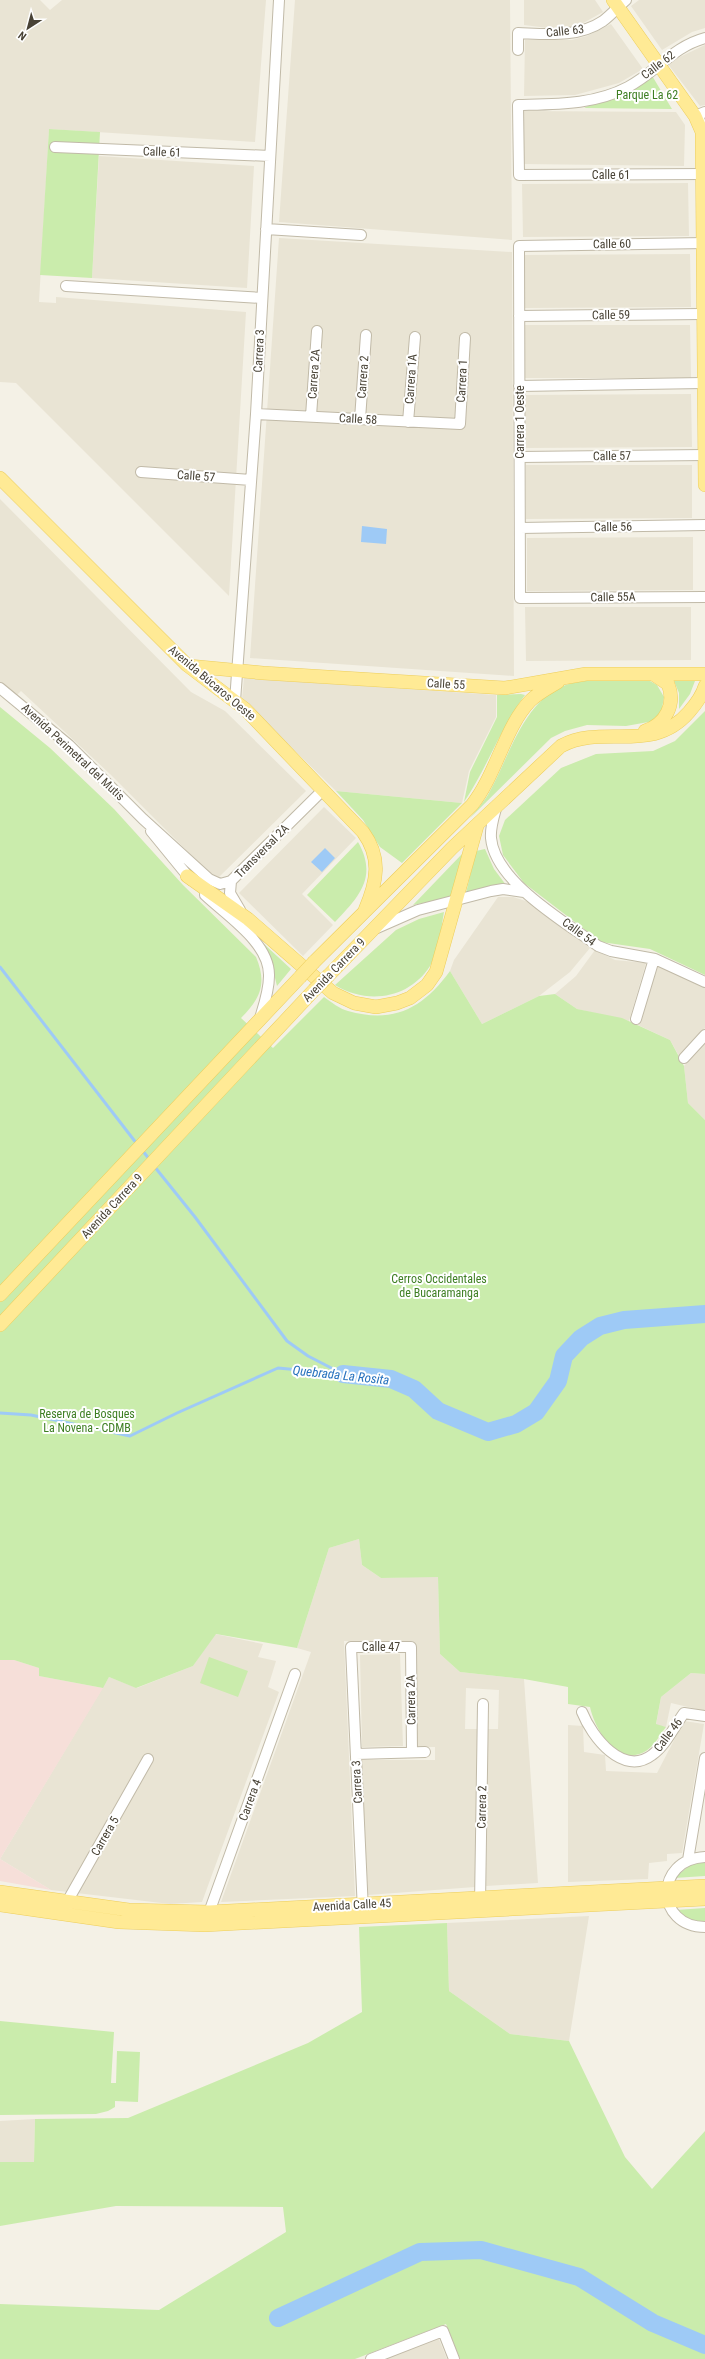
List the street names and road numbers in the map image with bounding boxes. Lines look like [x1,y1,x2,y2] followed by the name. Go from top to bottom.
[545,22,585,40] street label: Calle 63
[638,48,678,82] street label: Calle 62
[143,144,181,160] street label: Calle 61
[592,168,630,182] street label: Calle 61
[593,237,631,251] street label: Calle 60
[592,308,630,322] street label: Calle 59
[251,329,267,373] street label: Carrera 3
[305,348,323,400] street label: Carrera 2A
[402,353,420,405] street label: Carrera 1A
[355,355,371,399] street label: Carrera 2
[454,359,470,403] street label: Carrera 1
[513,385,527,459] street label: Carrera 1 Oeste
[339,411,378,427] street label: Calle 58
[593,449,631,463] street label: Calle 57
[176,468,216,484] street label: Calle 57
[594,520,632,534] street label: Calle 56
[590,590,636,604] street label: Calle 55A
[166,643,259,724] street label: Avenida Búcaros Oeste
[427,676,466,692] street label: Calle 55
[19,701,127,803] street label: Avenida Perimetral del Mutis
[232,821,292,881] street label: Transversal 2A
[559,915,599,949] street label: Calle 54
[300,935,368,1005] street label: Avenida Carrera 9
[78,1171,146,1241] street label: Avenida Carrera 9
[362,1640,400,1654] street label: Calle 47
[404,1675,418,1725] street label: Carrera 2A
[651,1715,685,1755] street label: Calle 46
[349,1760,365,1804] street label: Carrera 3
[236,1777,264,1823] street label: Carrera 4
[475,1785,489,1829] street label: Carrera 2
[88,1814,122,1858] street label: Carrera 5
[312,1896,392,1914] street label: Avenida Calle 45

